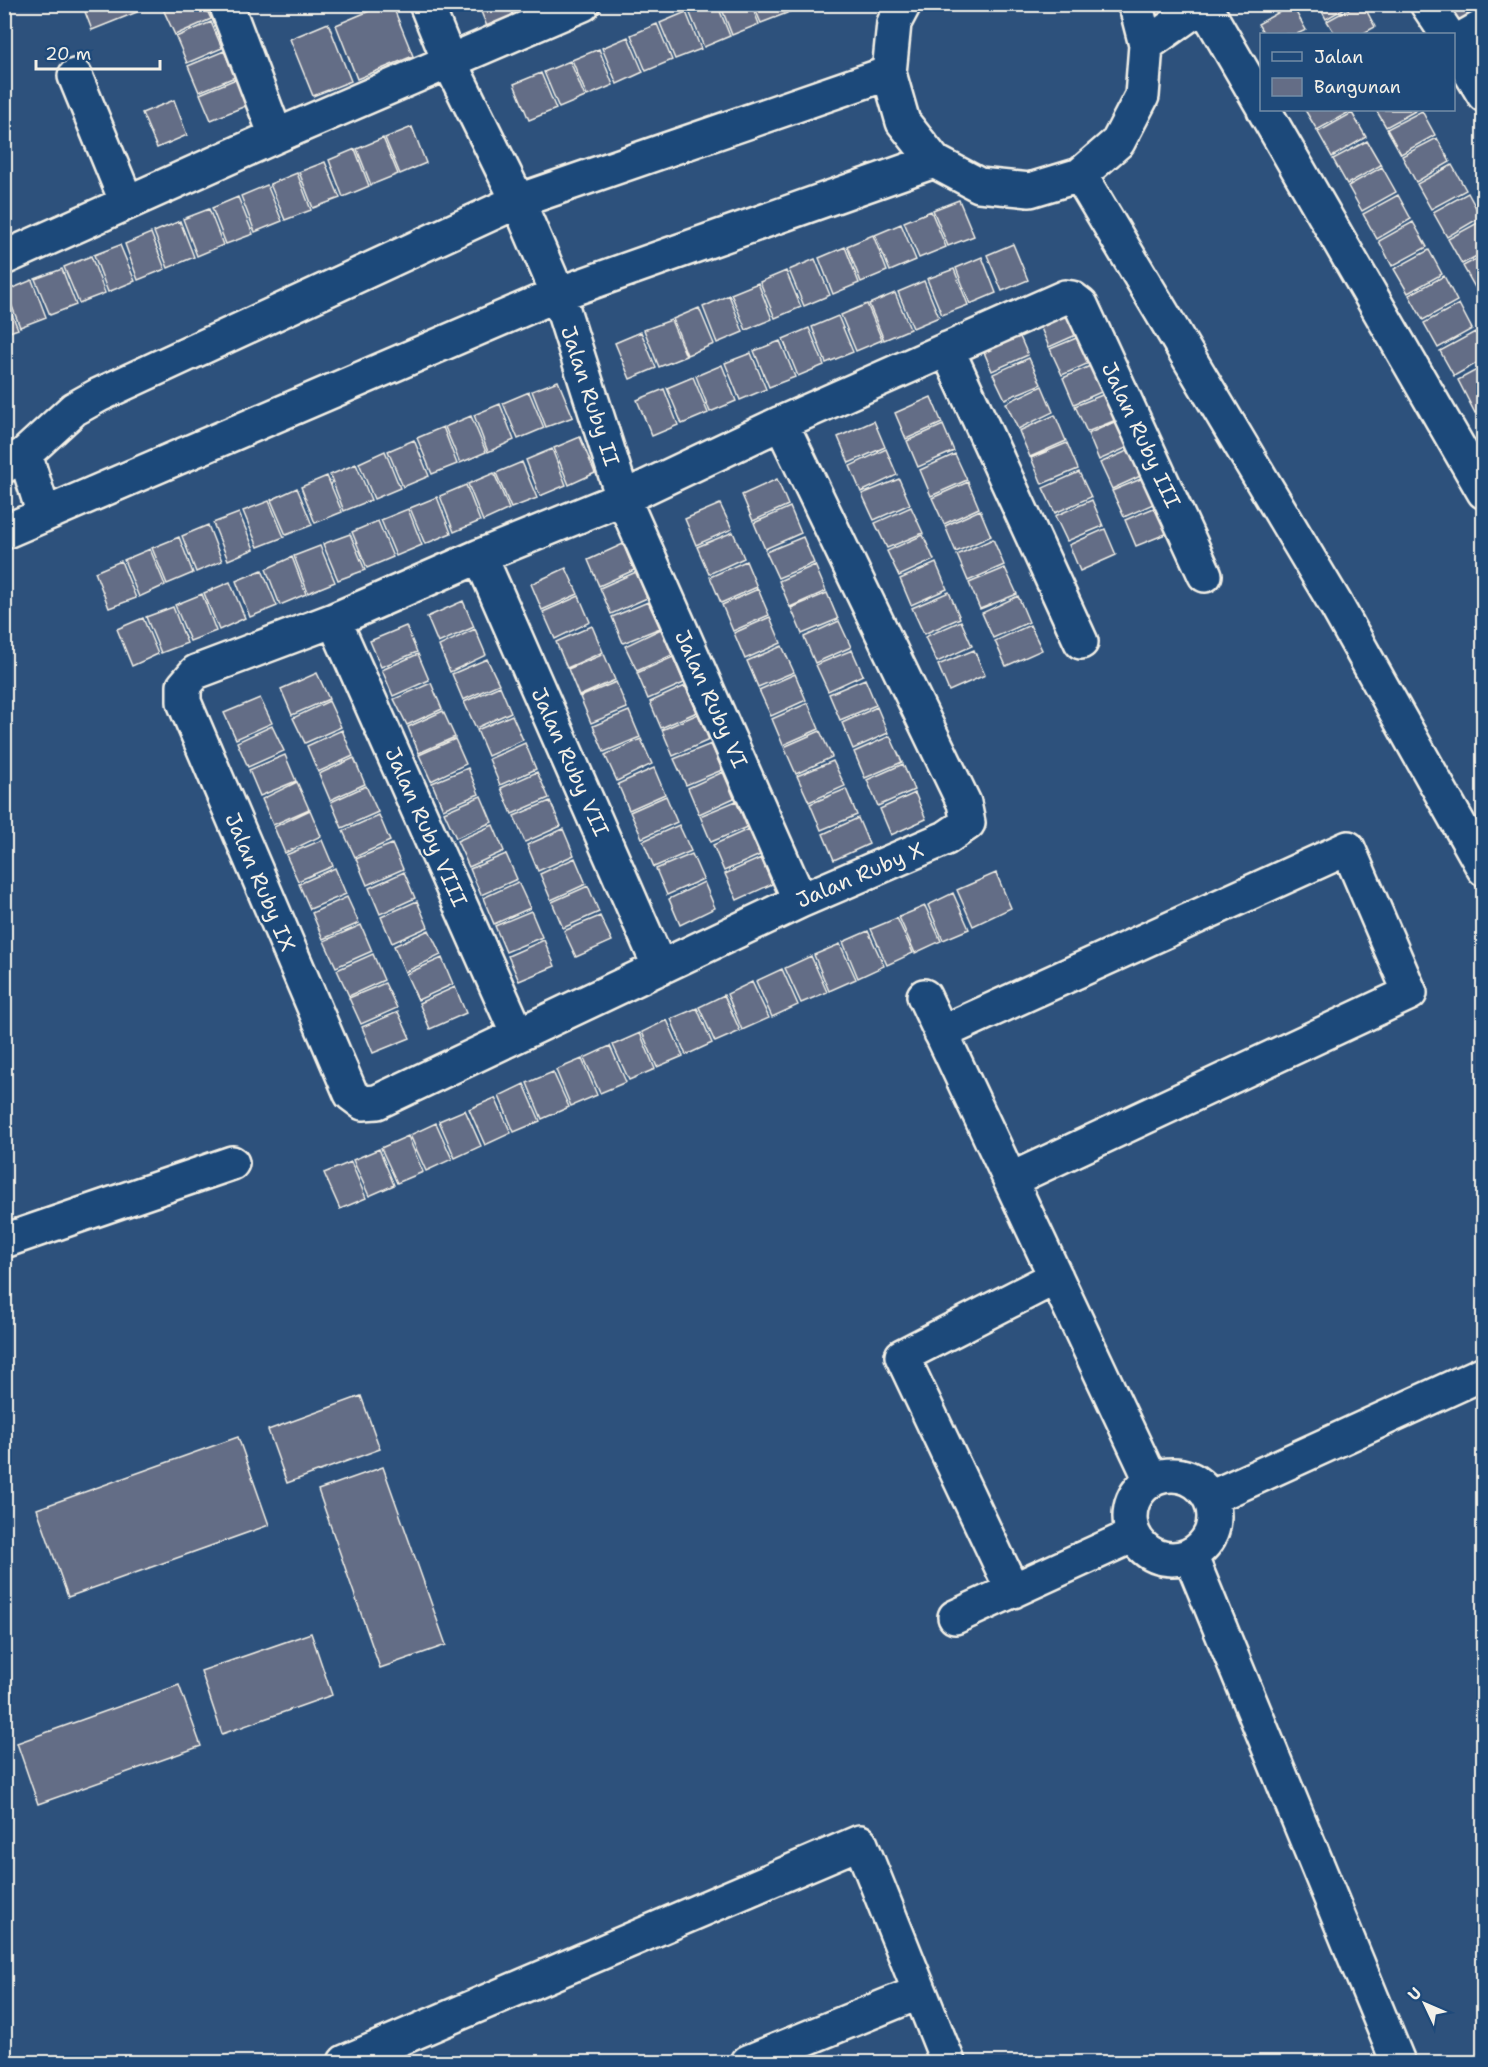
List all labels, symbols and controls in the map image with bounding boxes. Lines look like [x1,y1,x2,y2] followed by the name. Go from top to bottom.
[36,33,160,71] scale bar
[1260,33,1455,111] legend
[45,42,91,66] text: 20 m
[1314,45,1363,69] text: Jalan
[1314,75,1401,99] text: Bangunan
[554,322,626,470] street label: Jalan Ruby II
[1095,358,1187,512] street label: Jalan Ruby III
[668,626,754,772] street label: Jalan Ruby VI
[525,683,615,841] street label: Jalan Ruby VII
[378,743,474,911] street label: Jalan Ruby VIII
[218,808,302,956] street label: Jalan Ruby IX
[792,836,928,914] street label: Jalan Ruby X
[1395,1974,1455,2034] north arrow
[1403,1983,1426,2005] text: U

